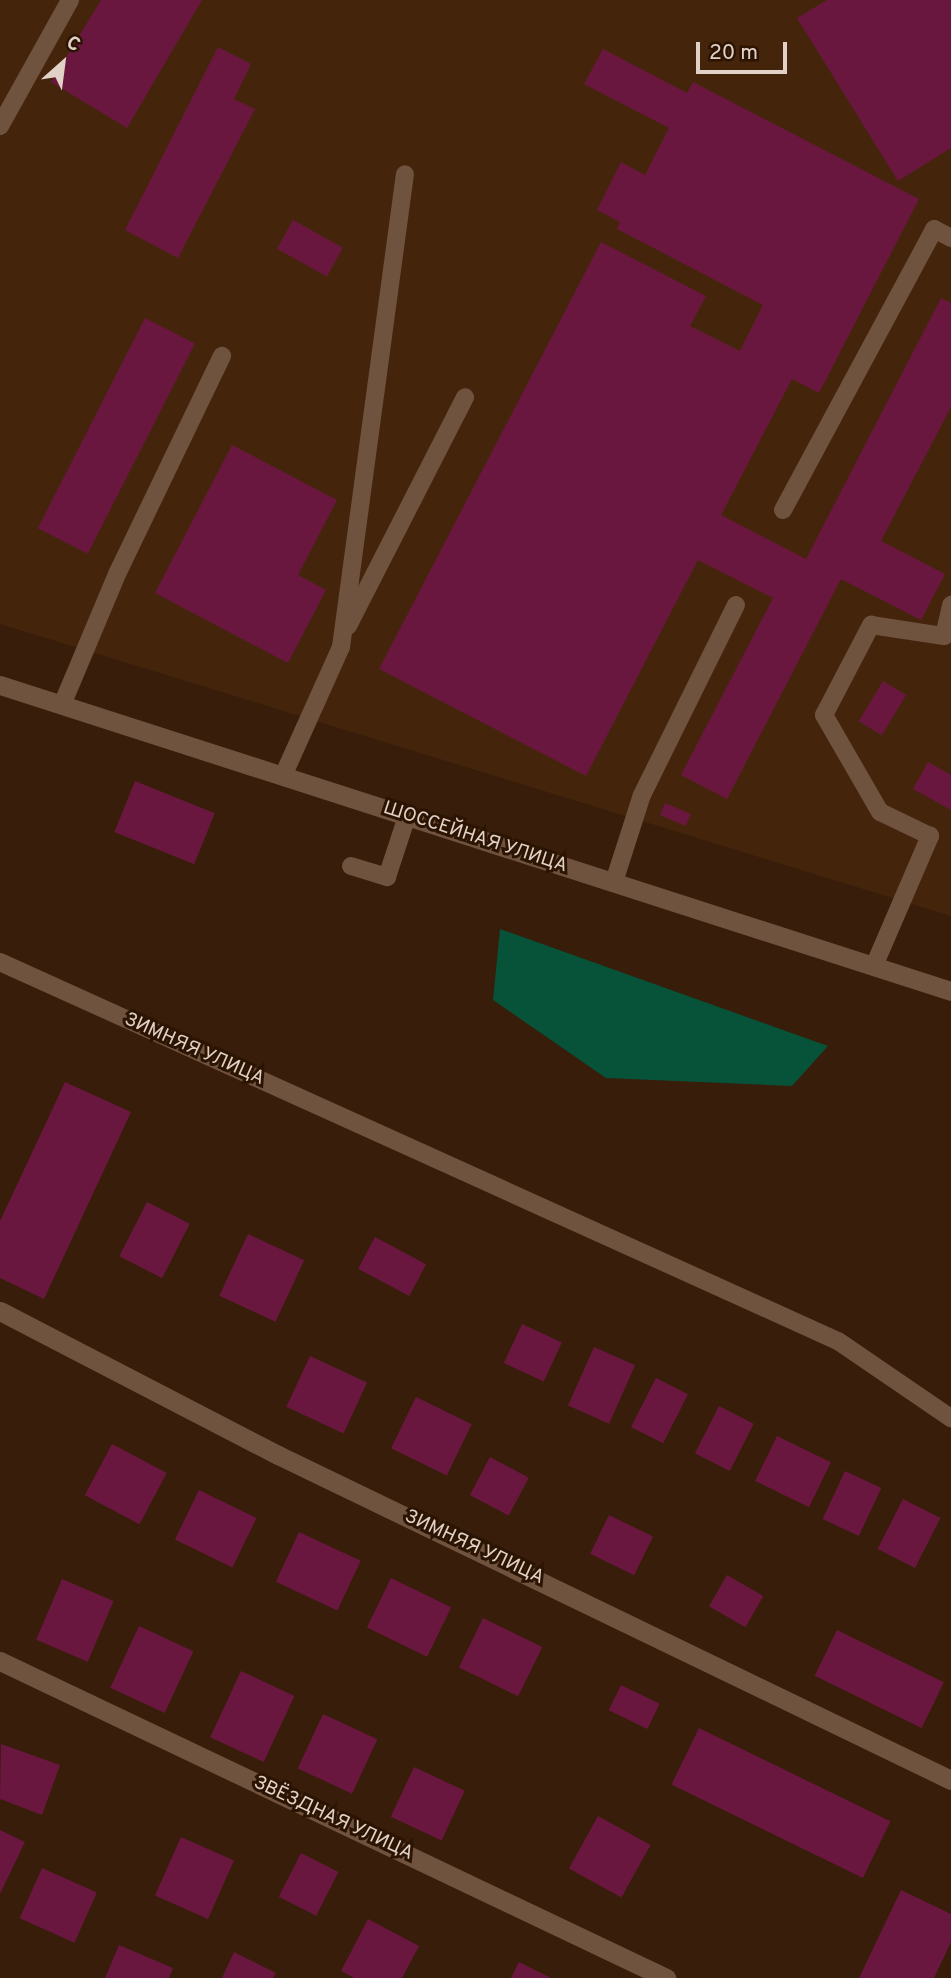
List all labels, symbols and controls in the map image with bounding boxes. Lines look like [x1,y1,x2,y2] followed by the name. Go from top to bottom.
[28,28,98,98] north arrow
[699,28,790,72] scale bar
[62,31,84,58] text: С
[709,40,758,67] text: 20 m
[380,797,570,879] street label: ШОССЕЙНАЯ УЛИЦА
[120,1009,268,1091] street label: ЗИМНЯЯ УЛИЦА
[401,1506,547,1590] street label: ЗИМНЯЯ УЛИЦА
[250,1772,416,1866] street label: ЗВЁЗДНАЯ УЛИЦА

